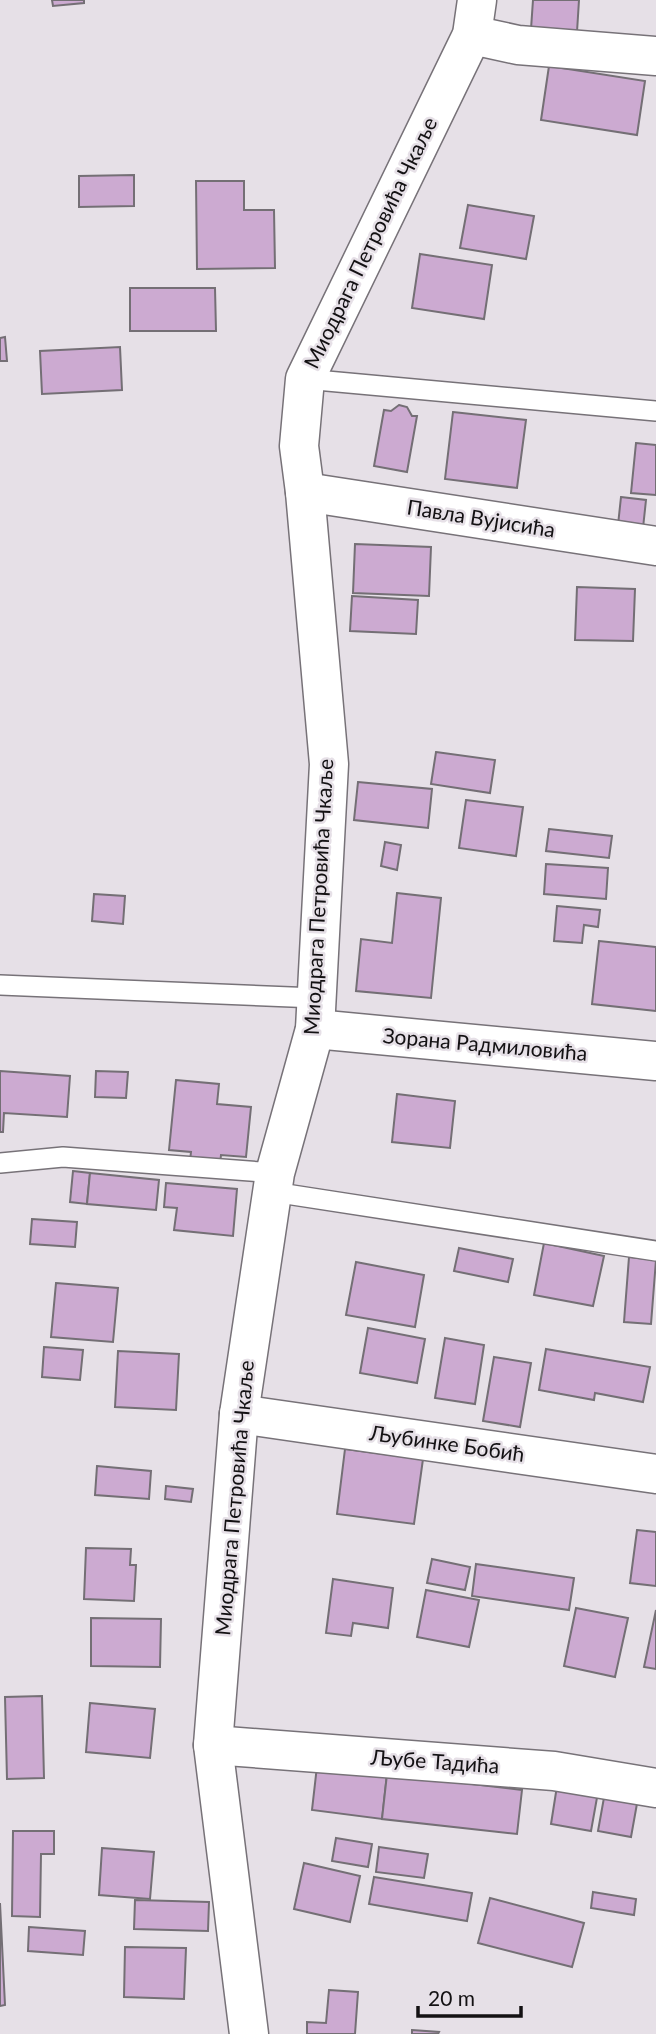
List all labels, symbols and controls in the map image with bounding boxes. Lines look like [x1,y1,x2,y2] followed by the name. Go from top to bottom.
[298,113,442,372] street label: Миодрага Петровића Чкаље
[405,493,557,542] street label: Павла Вујисића
[298,758,337,1036] street label: Миодрага Петровића Чкаље
[382,1022,588,1065] street label: Зорана Радмиловића
[209,1359,258,1637] street label: Миодрага Петровића Чкаље
[367,1419,526,1466] street label: Љубинке Бобић
[369,1743,500,1777] street label: Љубе Тадића
[418,1974,521,2018] scale bar
[428,1985,475,2010] text: 20 m

